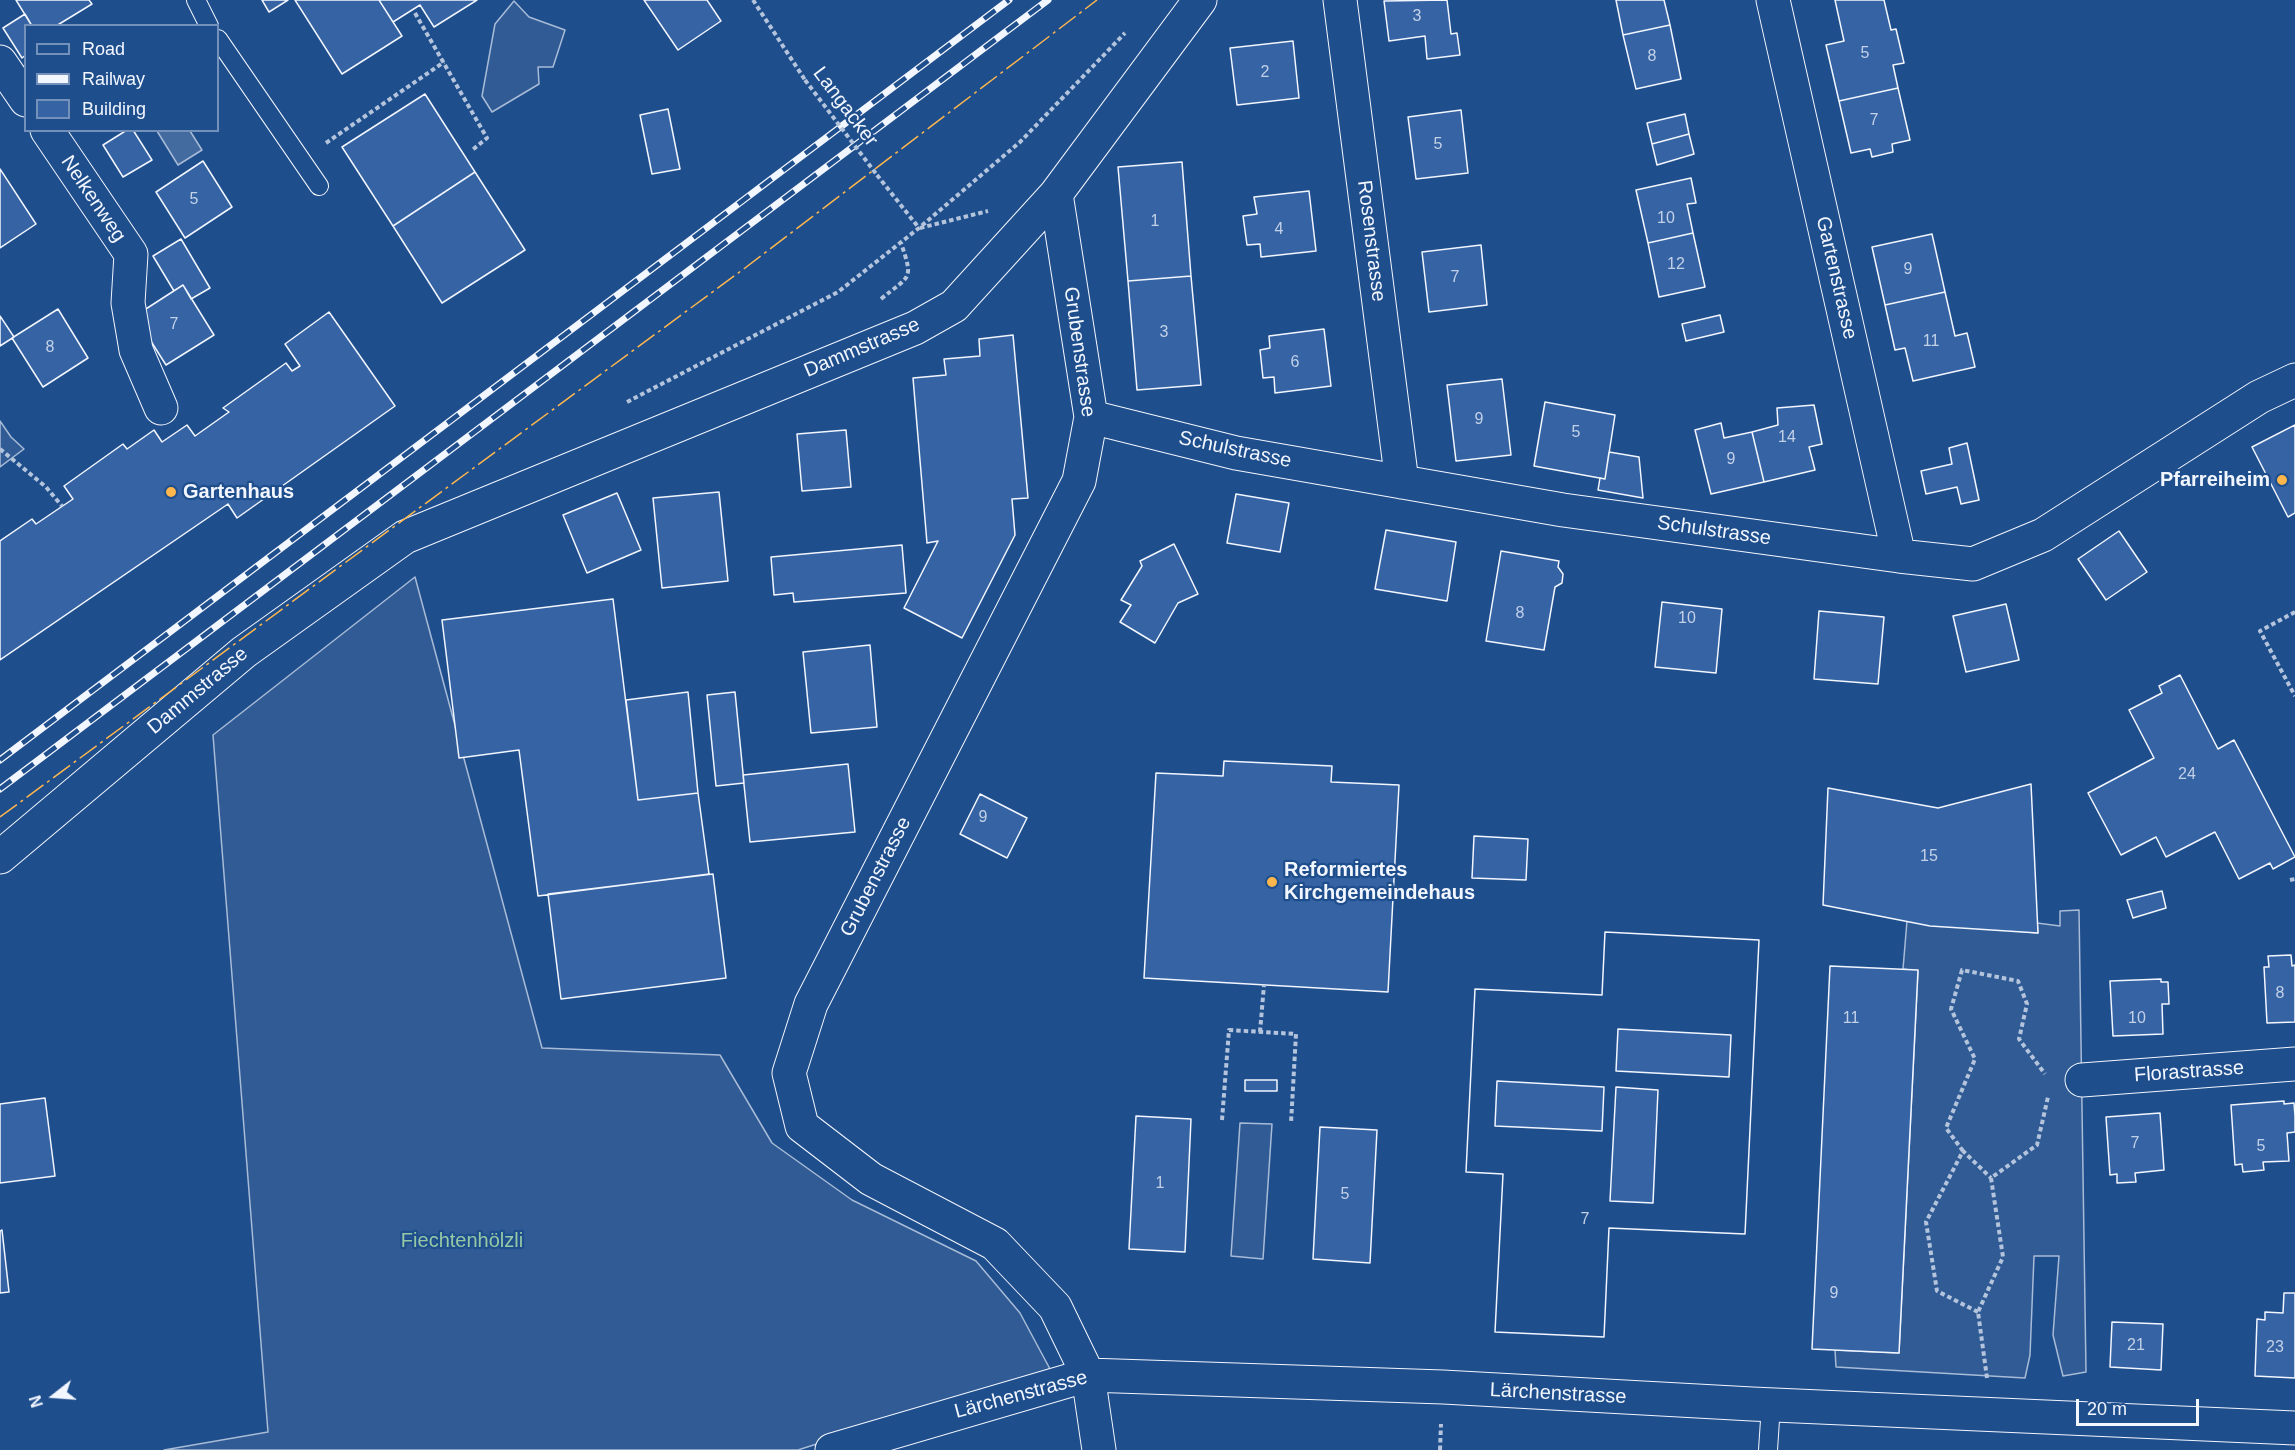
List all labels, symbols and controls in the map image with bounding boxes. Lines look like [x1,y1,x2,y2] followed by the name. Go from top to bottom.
[1413,7,1421,27] house number: 3
[24,24,219,132] legend
[82,39,125,59] text: Road
[1861,44,1869,64] house number: 5
[1648,47,1656,67] house number: 8
[807,62,883,152] street label: Langacker
[1261,63,1269,83] house number: 2
[82,69,145,89] text: Railway
[82,99,146,119] text: Building
[1870,111,1878,131] house number: 7
[1434,135,1442,155] house number: 5
[55,151,131,247] street label: Nelkenweg
[1352,179,1390,303] street label: Rosenstrasse
[190,190,198,210] house number: 5
[1657,209,1675,229] house number: 10
[1151,212,1159,232] house number: 1
[1810,214,1862,342] street label: Gartenstrasse
[1275,220,1283,240] house number: 4
[1667,255,1685,275] house number: 12
[1904,260,1912,280] house number: 9
[1451,268,1459,288] house number: 7
[1058,285,1100,419] street label: Grubenstrasse
[801,313,923,383] street label: Dammstrasse
[170,315,178,335] house number: 7
[1160,323,1168,343] house number: 3
[1923,332,1939,352] house number: 11
[46,338,54,358] house number: 8
[1291,353,1299,373] house number: 6
[1475,410,1483,430] house number: 9
[1572,423,1580,443] house number: 5
[1177,426,1293,474] street label: Schulstrasse
[1778,428,1796,448] house number: 14
[1727,450,1735,470] house number: 9
[2160,468,2270,492] place label: Pfarreiheim
[2275,473,2289,487] marker: Pfarreiheim
[183,480,294,504] place label: Gartenhaus
[164,485,178,499] marker: Gartenhaus
[1656,511,1772,551] street label: Schulstrasse
[1516,604,1524,624] house number: 8
[1678,609,1696,629] house number: 10
[143,642,253,740] street label: Dammstrasse
[2178,765,2196,785] house number: 24
[979,808,987,828] house number: 9
[836,813,916,941] street label: Grubenstrasse
[1920,847,1938,867] house number: 15
[1284,858,1475,905] place label: Reformiertes Kirchgemeindehaus
[1265,875,1279,889] marker: Reformiertes Kirchgemeindehaus
[2276,984,2284,1004] house number: 8
[1843,1009,1859,1029] house number: 11
[2128,1009,2146,1029] house number: 10
[2133,1056,2245,1088] street label: Florastrasse
[2131,1134,2139,1154] house number: 7
[2257,1137,2265,1157] house number: 5
[1156,1174,1164,1194] house number: 1
[1341,1185,1349,1205] house number: 5
[1581,1210,1589,1230] house number: 7
[401,1229,523,1253] park label: Fiechtenhölzli
[1830,1284,1838,1304] house number: 9
[2127,1336,2145,1356] house number: 21
[2266,1338,2284,1358] house number: 23
[24,1366,84,1426] north arrow
[952,1366,1090,1424] street label: Lärchenstrasse
[1489,1378,1627,1410] street label: Lärchenstrasse
[2079,1387,2202,1425] scale bar
[26,1393,46,1409] text: N
[2087,1399,2127,1419] text: 20 m

